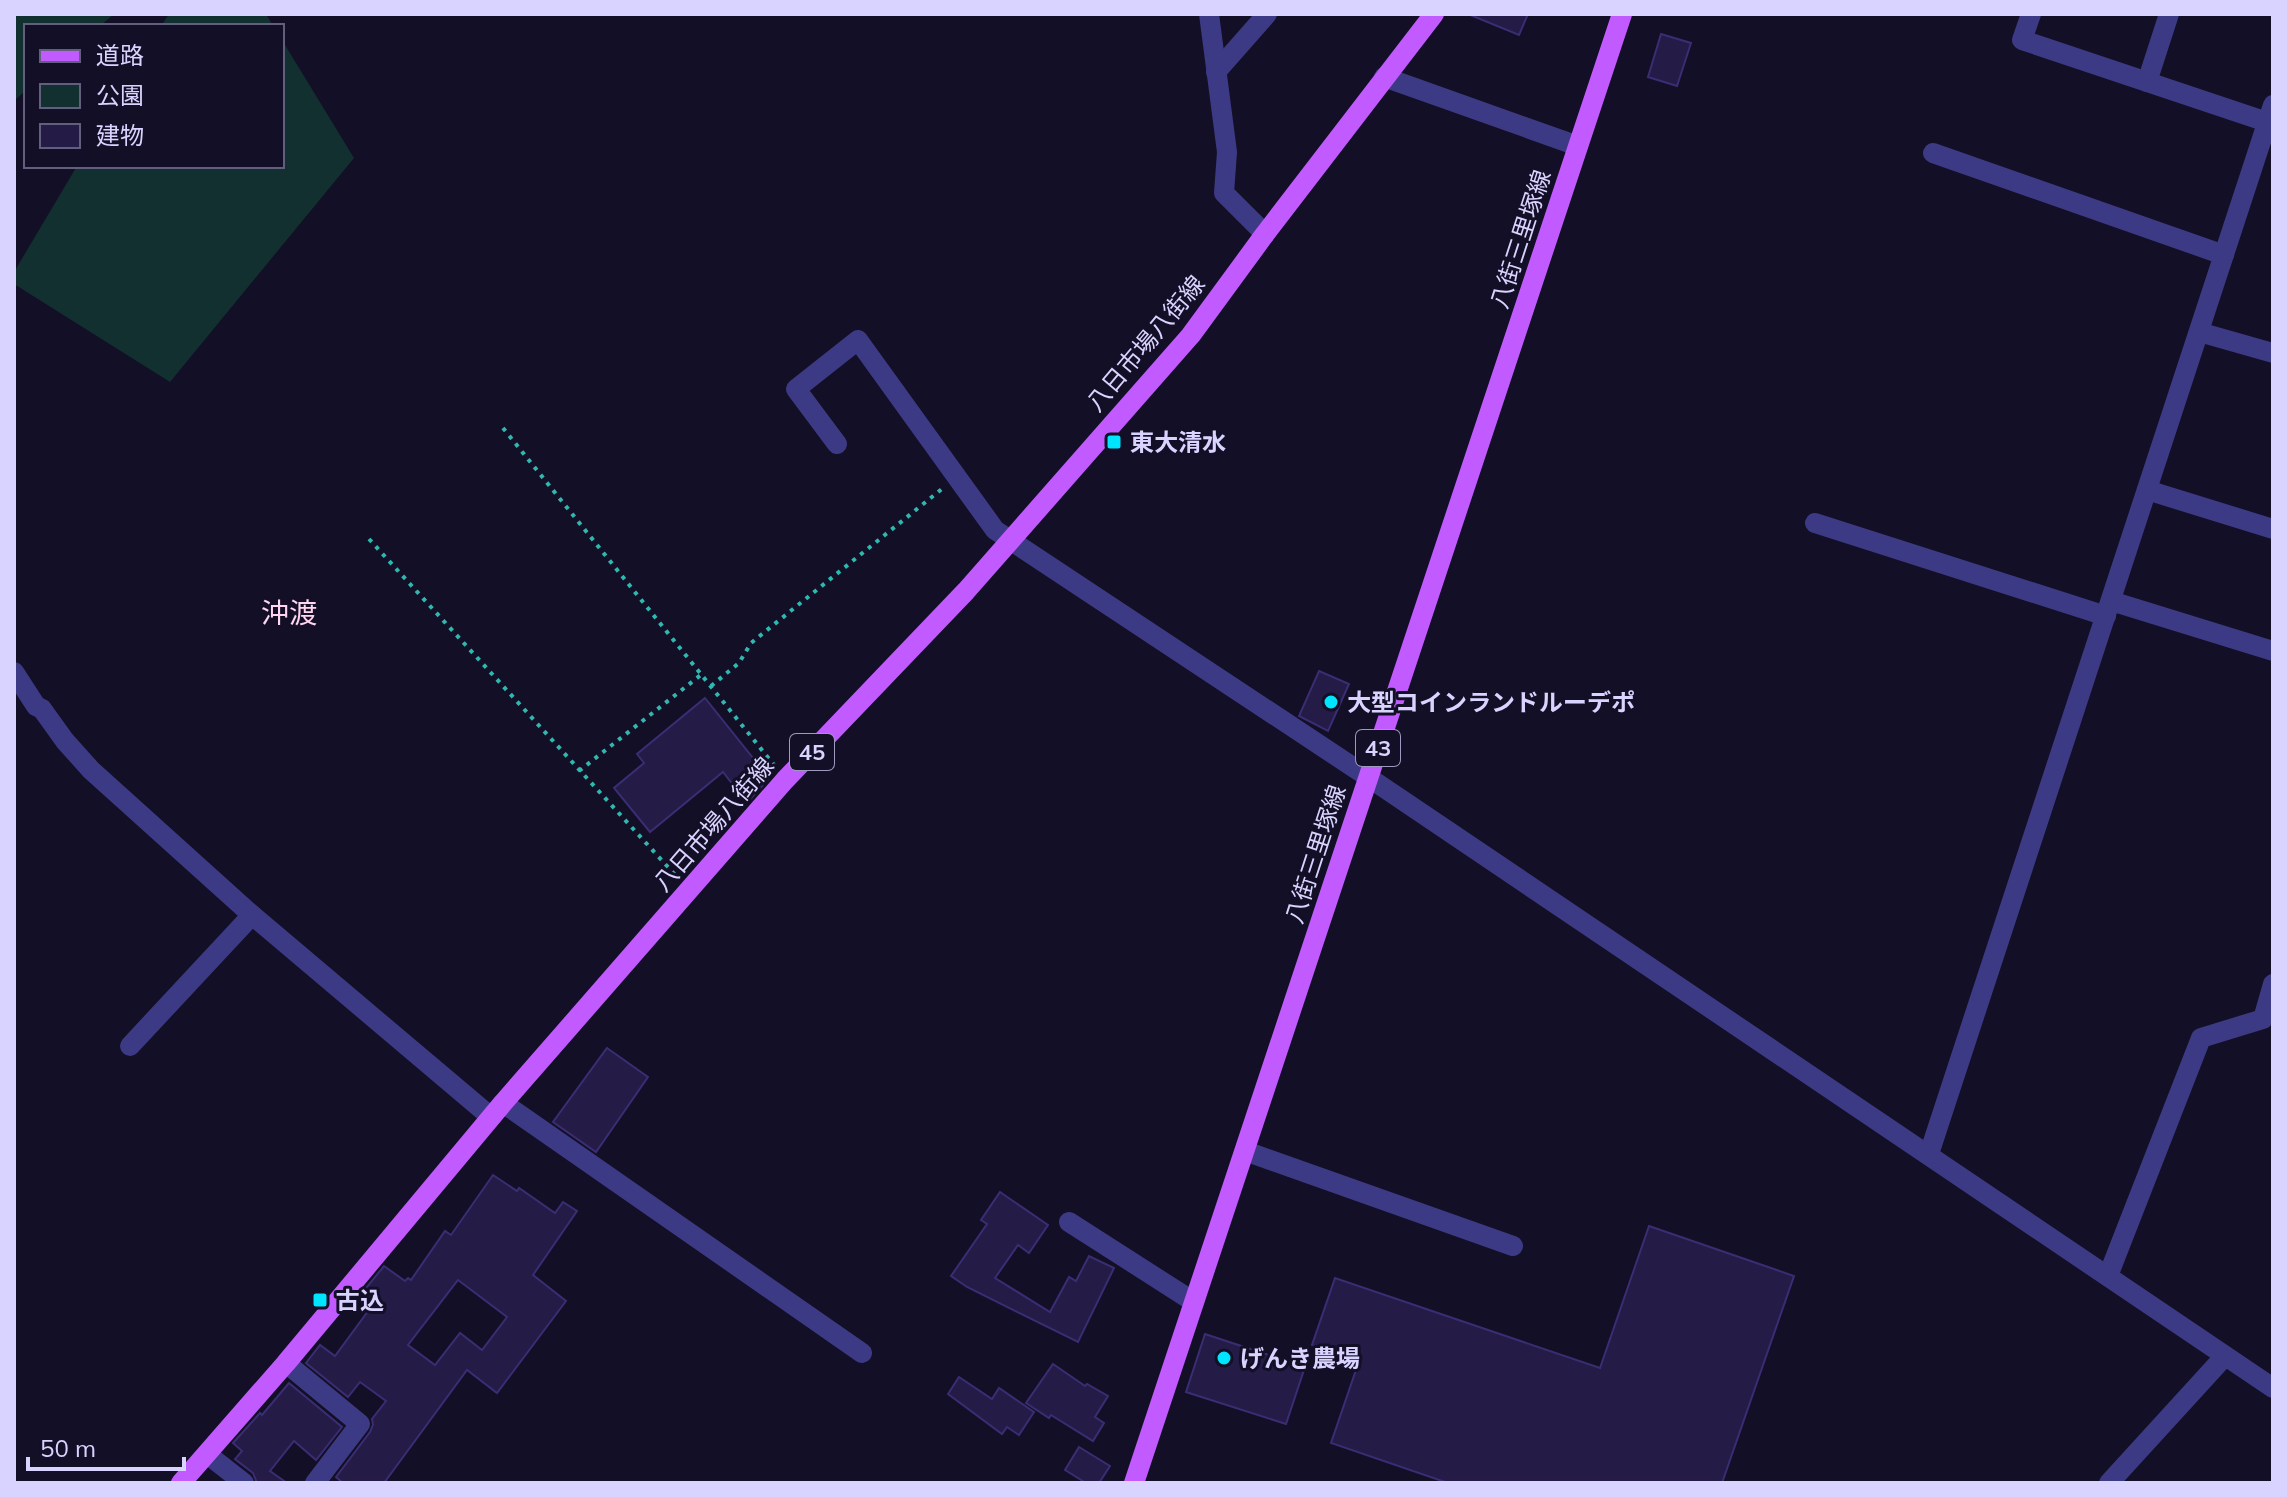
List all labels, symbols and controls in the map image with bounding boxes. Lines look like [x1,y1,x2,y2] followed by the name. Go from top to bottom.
[24,24,284,168] legend
[96,40,144,70] text: 道路
[96,80,144,110] text: 公園
[96,120,144,150] text: 建物
[1483,166,1557,312] street label: 八街三里塚線
[1080,269,1210,417] street label: 八日市場八街線
[1130,427,1226,457] place label: 東大清水
[1105,433,1123,451] marker: 東大清水
[261,595,317,630] district label: 沖渡
[1347,687,1635,717] place label: 大型コインランドルーデポ
[1322,693,1340,711] marker: 大型コインランドルーデポ
[1356,730,1400,766] road number: 43
[790,734,834,770] road number: 45
[647,751,779,897] street label: 八日市場八街線
[1278,781,1352,927] street label: 八街三里塚線
[336,1285,384,1315] place label: 古込
[311,1291,329,1309] marker: 古込
[1240,1343,1360,1373] place label: げんき農場
[1215,1349,1233,1367] marker: げんき農場
[28,1421,184,1471] scale bar
[40,1433,96,1463] text: 50 m

